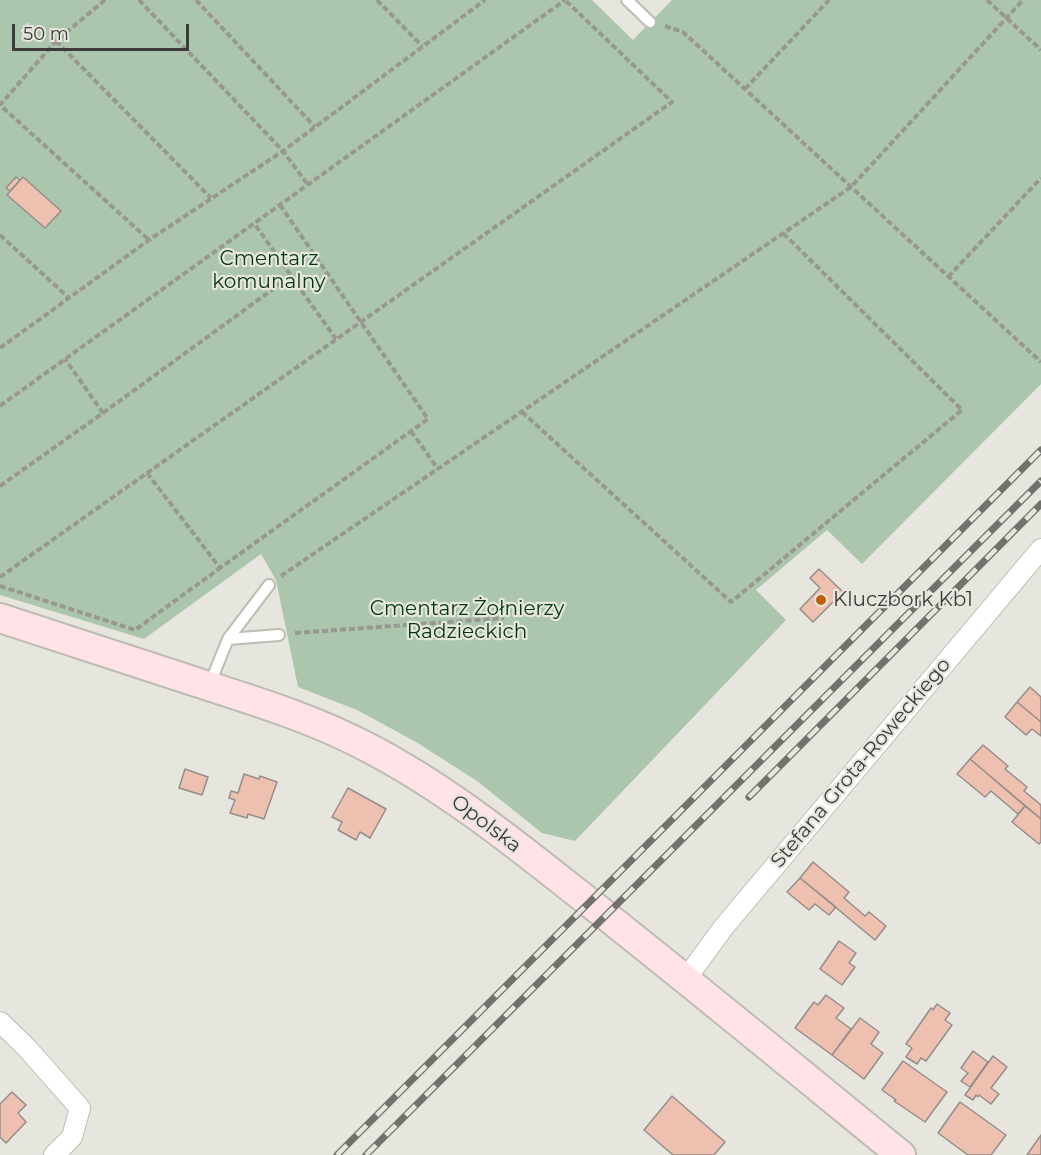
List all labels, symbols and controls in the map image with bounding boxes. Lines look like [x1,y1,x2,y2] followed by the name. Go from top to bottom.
[15,12,192,50] scale bar
[23,23,69,45] text: 50 m
[212,247,326,294] park label: Cmentarz komunalny
[833,588,973,612] place label: Kluczbork Kb1
[814,593,828,607] marker: Kluczbork Kb1
[370,597,564,644] park label: Cmentarz Żołnierzy Radzieckich
[766,653,956,873] street label: Stefana Grota-Roweckiego
[446,790,526,858] street label: Opolska

